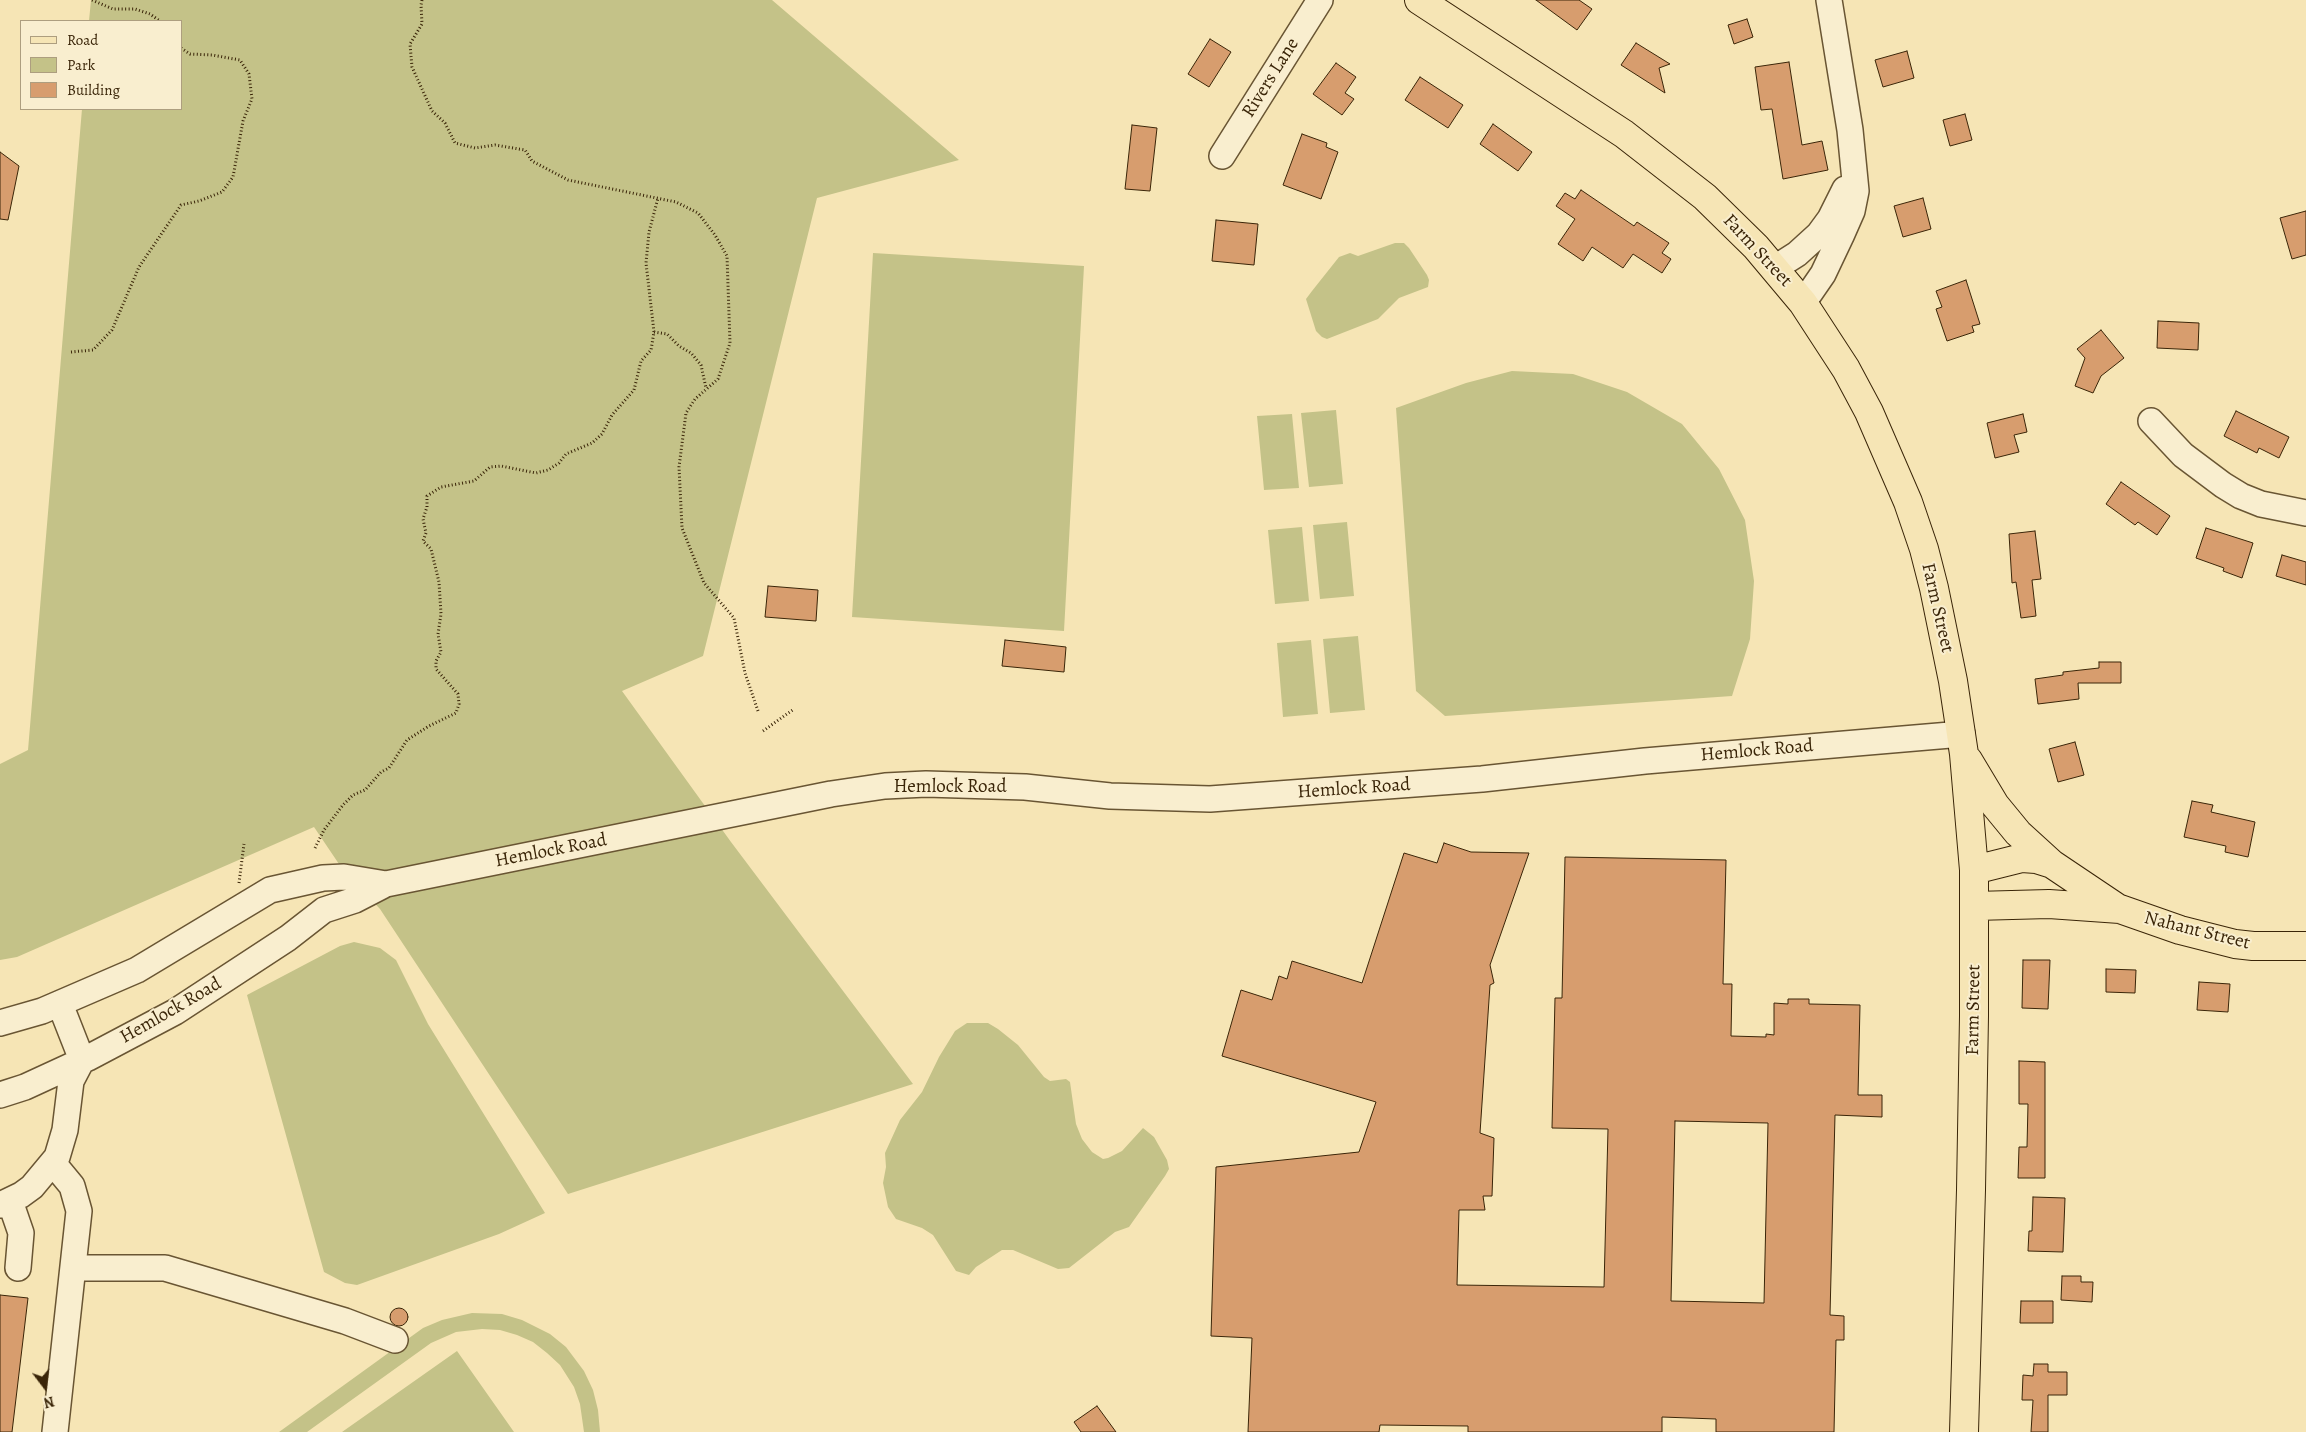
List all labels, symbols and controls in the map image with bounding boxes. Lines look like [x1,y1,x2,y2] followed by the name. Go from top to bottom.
[20,20,182,110] legend
[67,30,98,50] text: Road
[1238,34,1304,122] street label: Rivers Lane
[67,55,95,75] text: Park
[67,80,120,100] text: Building
[1718,210,1796,292] street label: Farm Street
[1916,561,1958,655] street label: Farm Street
[1700,735,1814,767] street label: Hemlock Road
[1297,774,1411,804] street label: Hemlock Road
[893,776,1007,798] street label: Hemlock Road
[493,829,609,873] street label: Hemlock Road
[2142,907,2252,955] street label: Nahant Street
[1962,964,1986,1056] street label: Farm Street
[116,973,226,1049] street label: Hemlock Road
[20,1362,70,1412] north arrow
[42,1391,56,1412] text: N

